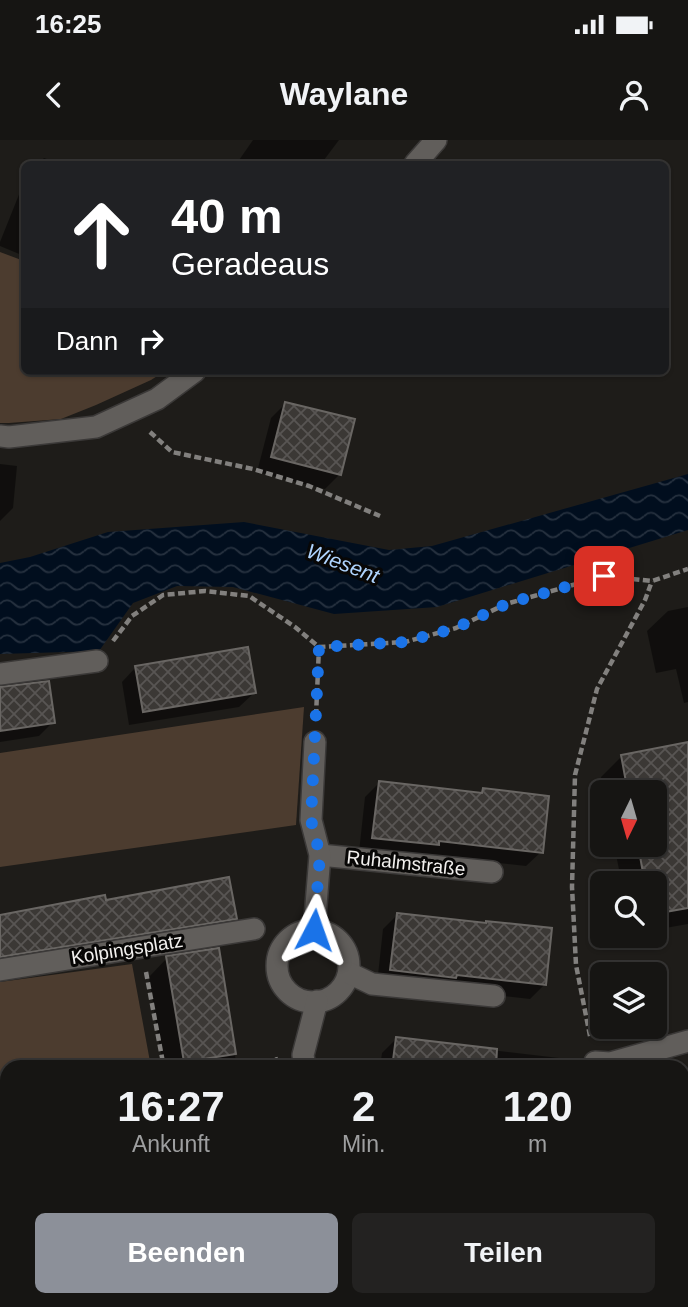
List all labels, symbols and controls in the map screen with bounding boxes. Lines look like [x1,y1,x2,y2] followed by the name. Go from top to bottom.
[35,9,102,39] text: 16:25
[35,76,73,114] icon: back
[280,76,408,112] text: Waylane
[615,76,653,114] icon: person
[56,189,147,280] icon: ahead
[171,189,283,243] text: 40 m
[171,246,329,282] text: Geradeaus
[132,322,170,360] icon: right
[56,326,118,356] text: Dann
[304,539,384,588] water label: Wiesent
[574,546,634,606] pin
[585,557,623,595] icon: arrive
[590,780,667,858] north arrow
[590,780,667,1039] map controls
[346,846,466,880] street label: Ruhalmstraße
[590,871,667,948] button: search
[277,893,351,967] position arrow
[70,930,184,968] street label: Kolpingsplatz
[590,962,667,1039] button: layers
[117,1083,225,1130] text: 16:27
[352,1083,375,1130] text: 2
[503,1083,573,1130] text: 120
[132,1131,210,1157] text: Ankunft
[342,1131,385,1157] text: Min.
[528,1131,547,1157] text: m
[35,1213,338,1293] button: Beenden
[352,1213,655,1293] button: Teilen

